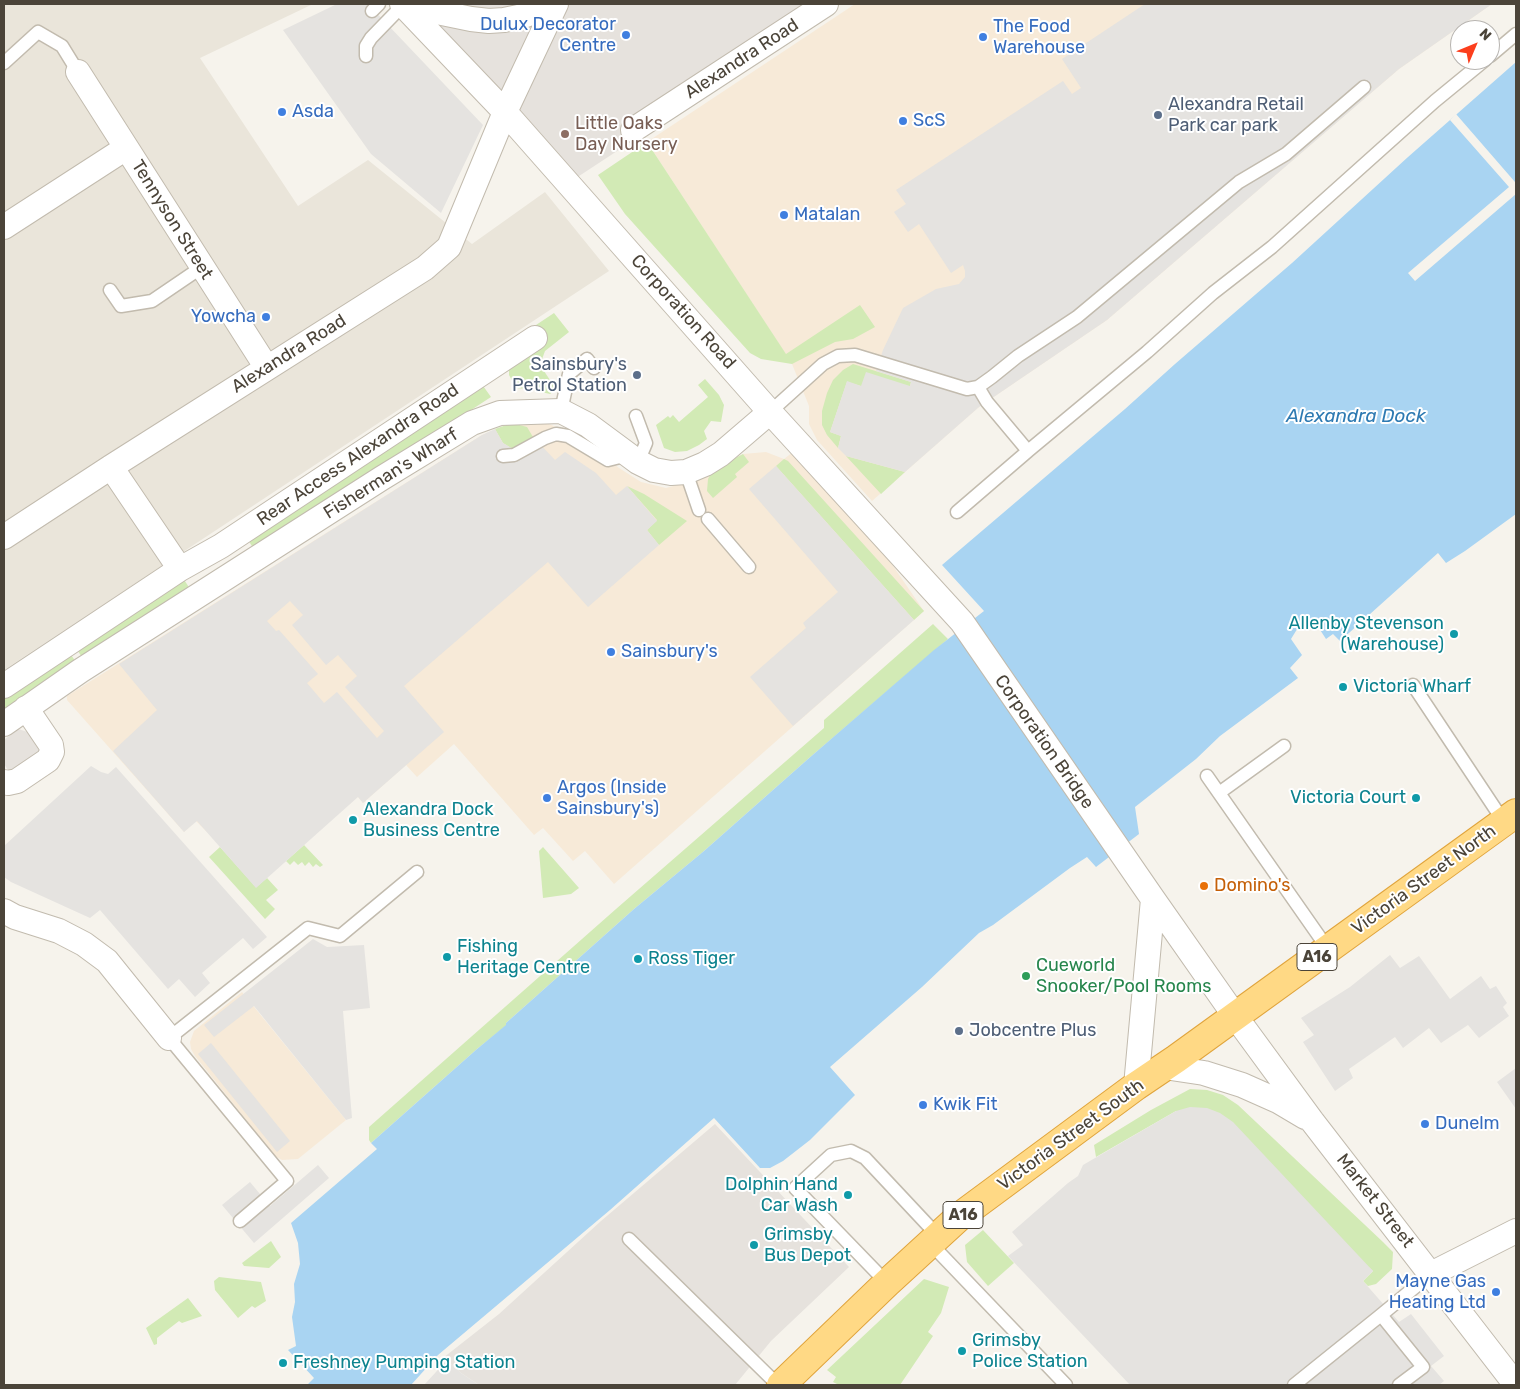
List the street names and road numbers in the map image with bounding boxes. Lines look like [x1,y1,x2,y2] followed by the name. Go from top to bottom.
[681,14,803,104] street label: Alexandra Road
[127,156,217,284] street label: Tennyson Street
[626,250,740,374] street label: Corporation Road
[228,310,350,398] street label: Alexandra Road
[253,379,463,531] street label: Rear Access Alexandra Road
[320,424,462,524] street label: Fisherman's Wharf
[990,671,1098,813] street label: Corporation Bridge
[1348,820,1500,940] street label: Victoria Street North
[1297,944,1337,970] road number: A16
[994,1075,1148,1195] street label: Victoria Street South
[1332,1150,1418,1252] street label: Market Street
[943,1202,983,1228] road number: A16

